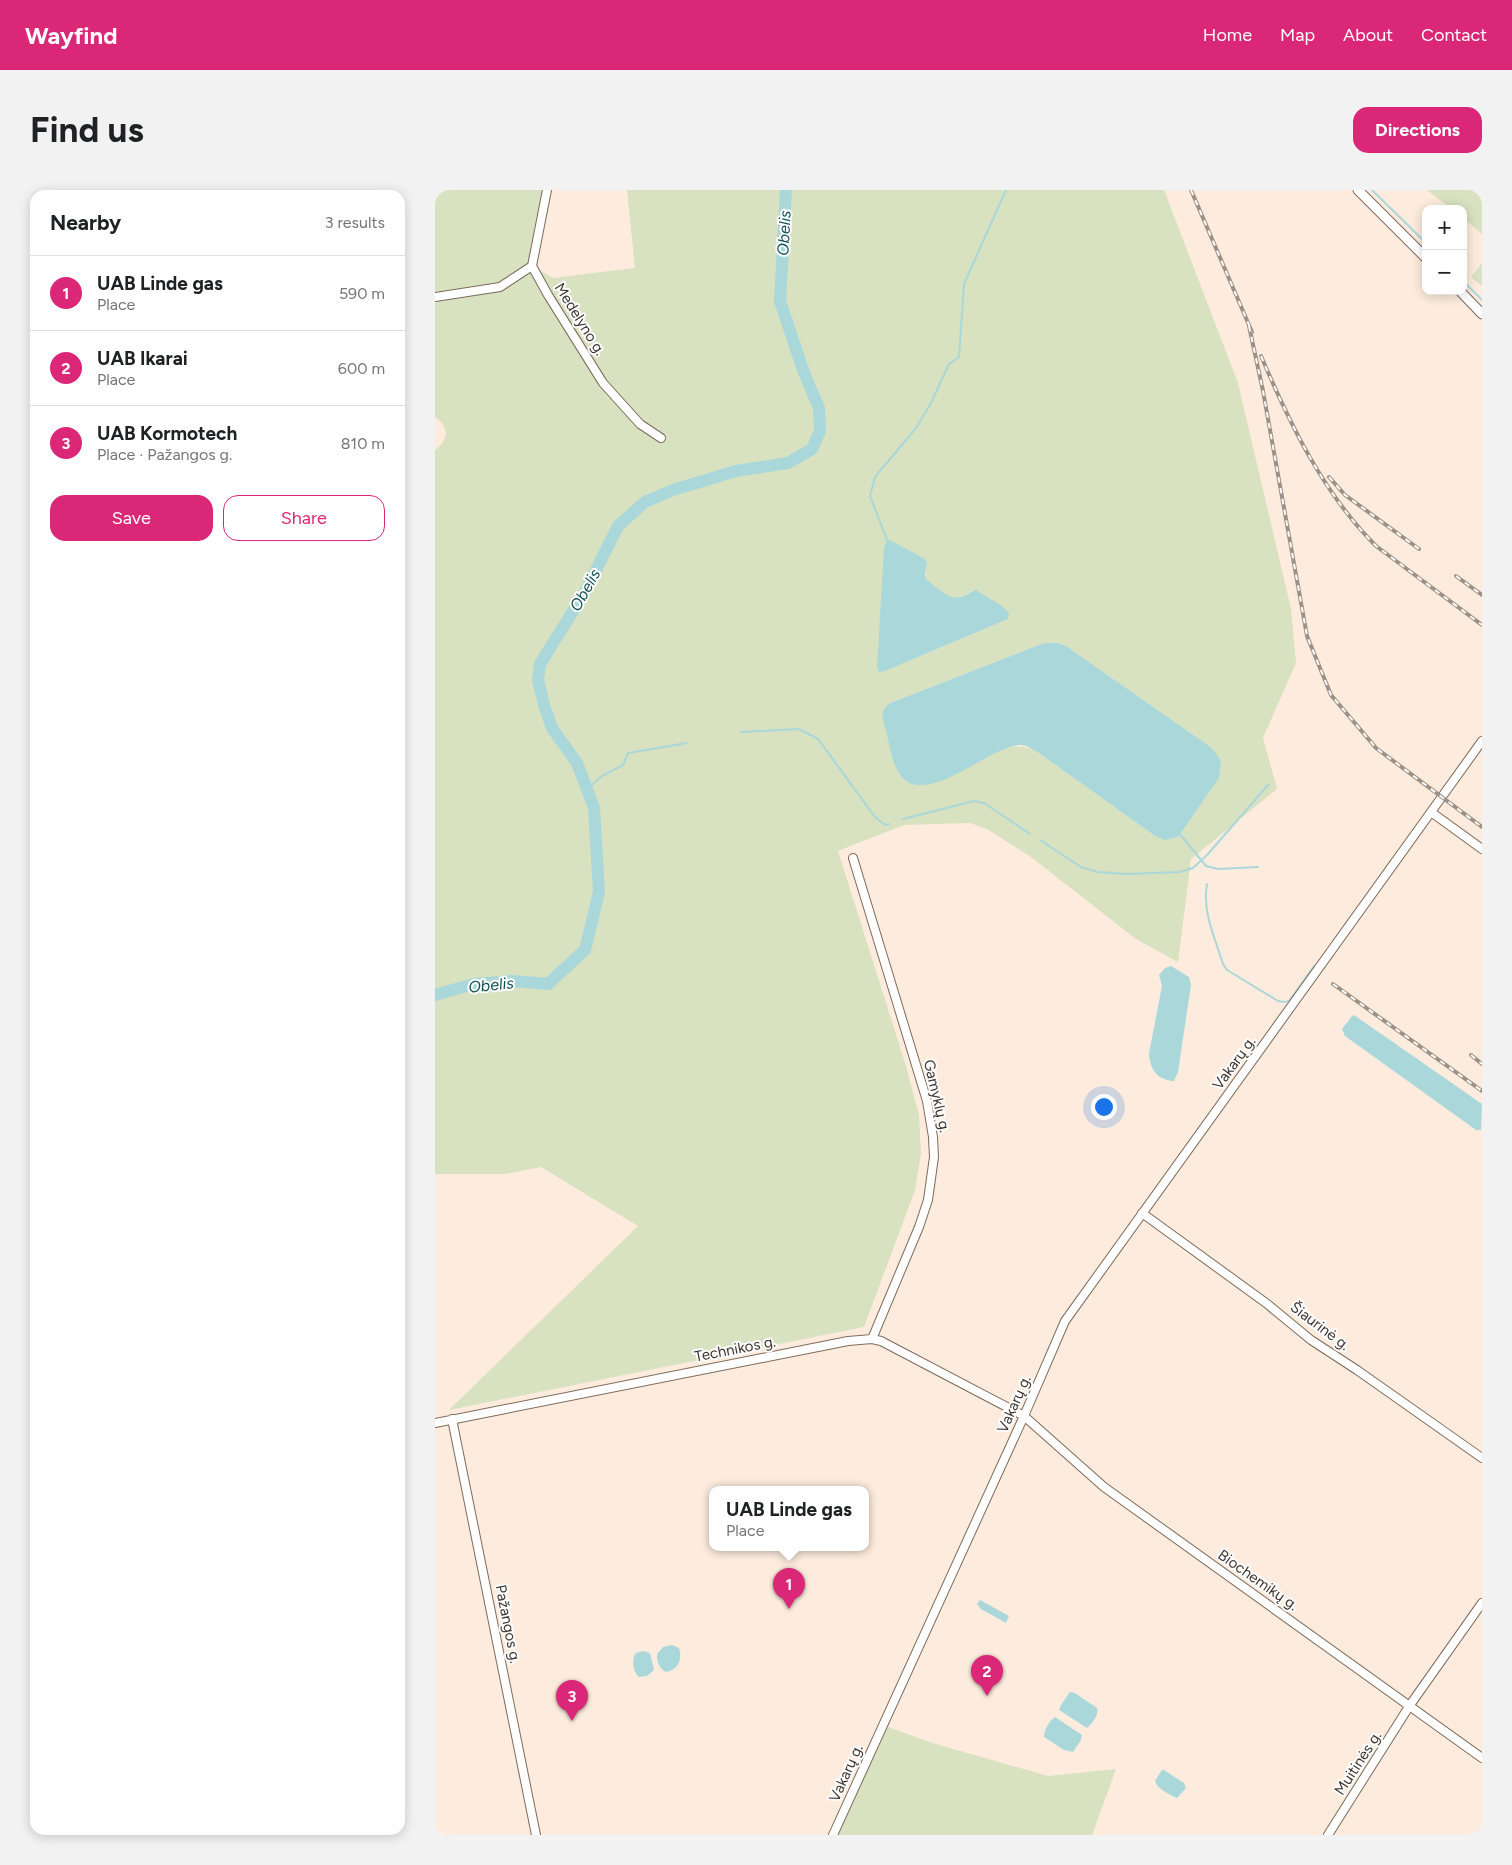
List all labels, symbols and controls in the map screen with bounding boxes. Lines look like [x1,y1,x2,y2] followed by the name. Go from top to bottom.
[25,21,118,50] text: Wayfind
[1203,24,1252,46] text: Home
[1280,24,1315,46] text: Map
[1343,24,1393,46] text: About
[1421,24,1487,46] text: Contact
[1353,107,1482,153] button: Directions
[30,109,144,151] text: Find us
[1422,205,1467,295] map controls
[1422,205,1467,250] button: +
[773,209,795,256] water label: Obelis
[50,210,121,235] text: Nearby
[325,213,385,232] text: 3 results
[1422,250,1467,295] button: −
[97,272,223,295] text: UAB Linde gas
[551,280,609,358] street label: Medelyno g.
[63,284,69,303] text: 1
[339,284,385,303] text: 590 m
[97,295,135,314] text: Place
[97,347,188,370] text: UAB Ikarai
[61,359,71,378] text: 2
[338,359,385,378] text: 600 m
[97,370,135,389] text: Place
[97,422,237,445] text: UAB Kormotech
[62,434,70,453] text: 3
[341,434,385,453] text: 810 m
[97,445,232,464] text: Place · Pažangos g.
[50,495,213,541] button: Save
[223,495,385,541] button: Share
[566,565,605,614] water label: Obelis
[467,973,515,997] water label: Obelis
[1209,1033,1259,1093] street label: Vakarų g.
[920,1058,954,1134] street label: Gamyklų g.
[1091,1094,1117,1120] your location
[1287,1298,1353,1354] street label: Šiaurinė g.
[693,1332,777,1366] street label: Technikos g.
[993,1372,1035,1436] street label: Vakarų g.
[709,1486,869,1551] popup
[726,1498,852,1521] text: UAB Linde gas
[726,1521,764,1540] text: Place
[1215,1546,1301,1614] street label: Biochemikų g.
[773,1568,805,1609] pin: 1
[492,1583,524,1665] street label: Pažangos g.
[971,1655,1003,1696] pin: 2
[556,1680,588,1721] pin: 3
[1331,1728,1385,1798] street label: Muitinės g.
[825,1741,867,1805] street label: Vakarų g.

